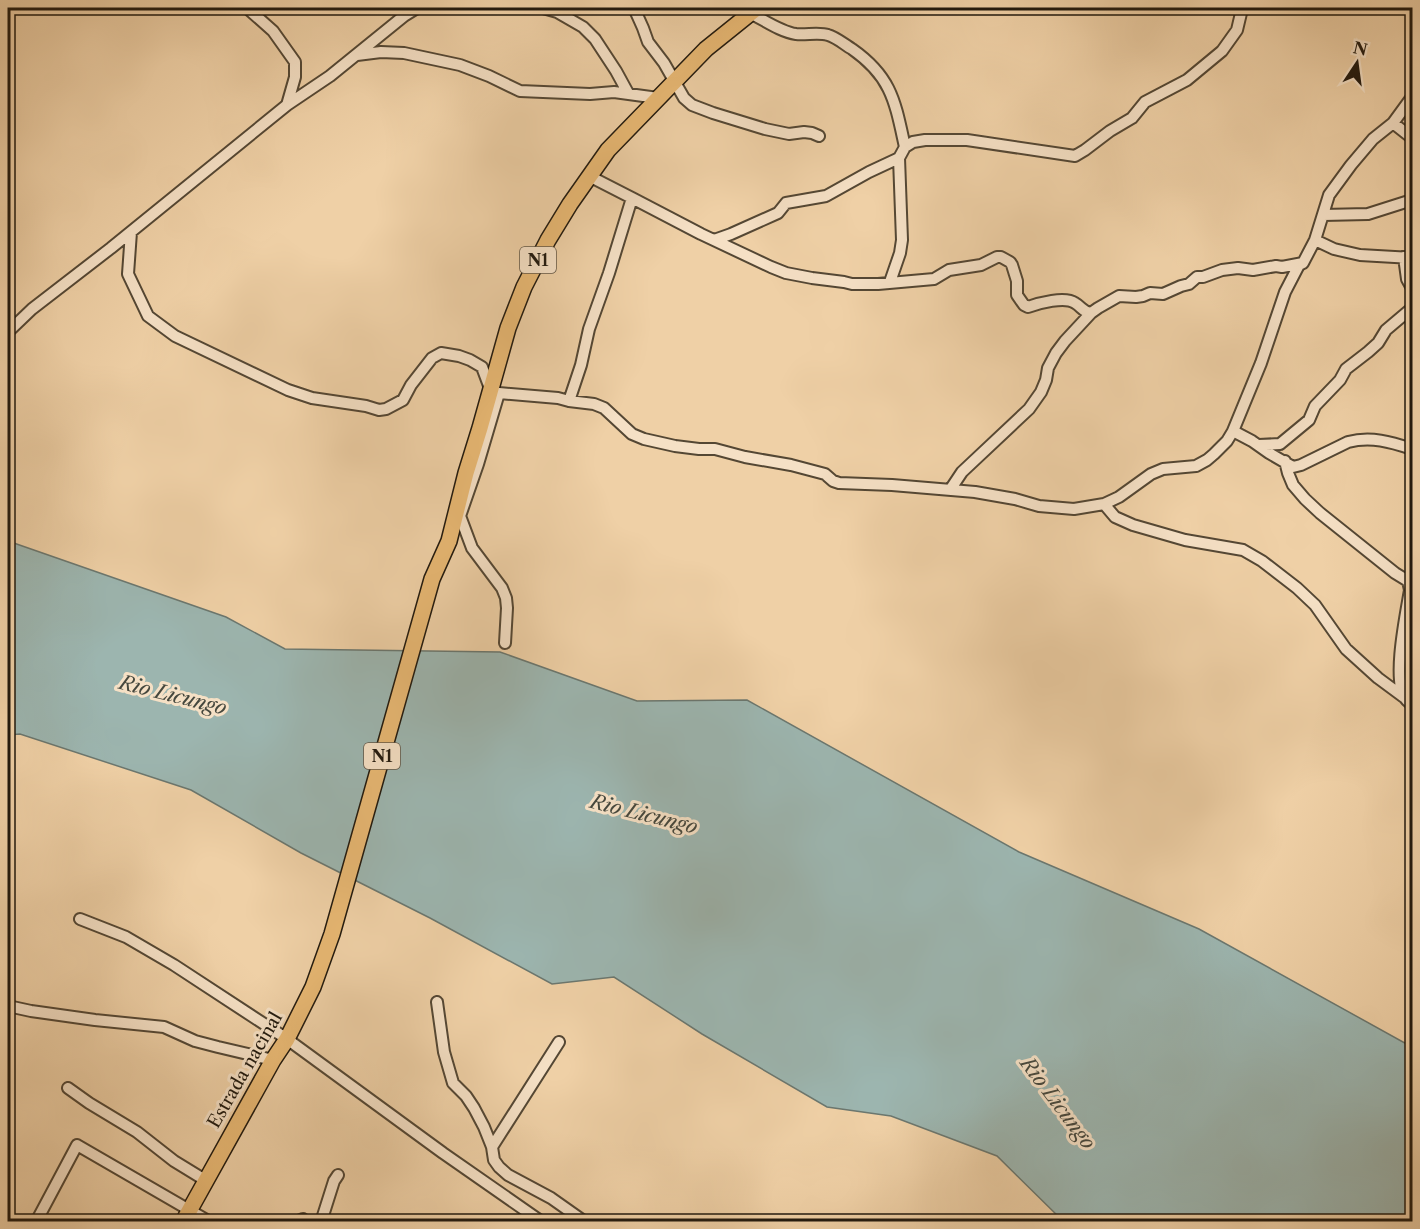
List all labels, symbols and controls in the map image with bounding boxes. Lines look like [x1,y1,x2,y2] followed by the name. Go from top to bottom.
[1327,33,1387,93] north arrow
[1351,37,1369,60] text: N
[520,247,556,273] road number: N1
[115,670,229,720] water label: Rio Licungo
[364,743,400,769] road number: N1
[586,789,700,839] water label: Rio Licungo
[203,1008,287,1132] street label: Estrada nacinal
[1014,1051,1100,1154] water label: Rio Licungo

